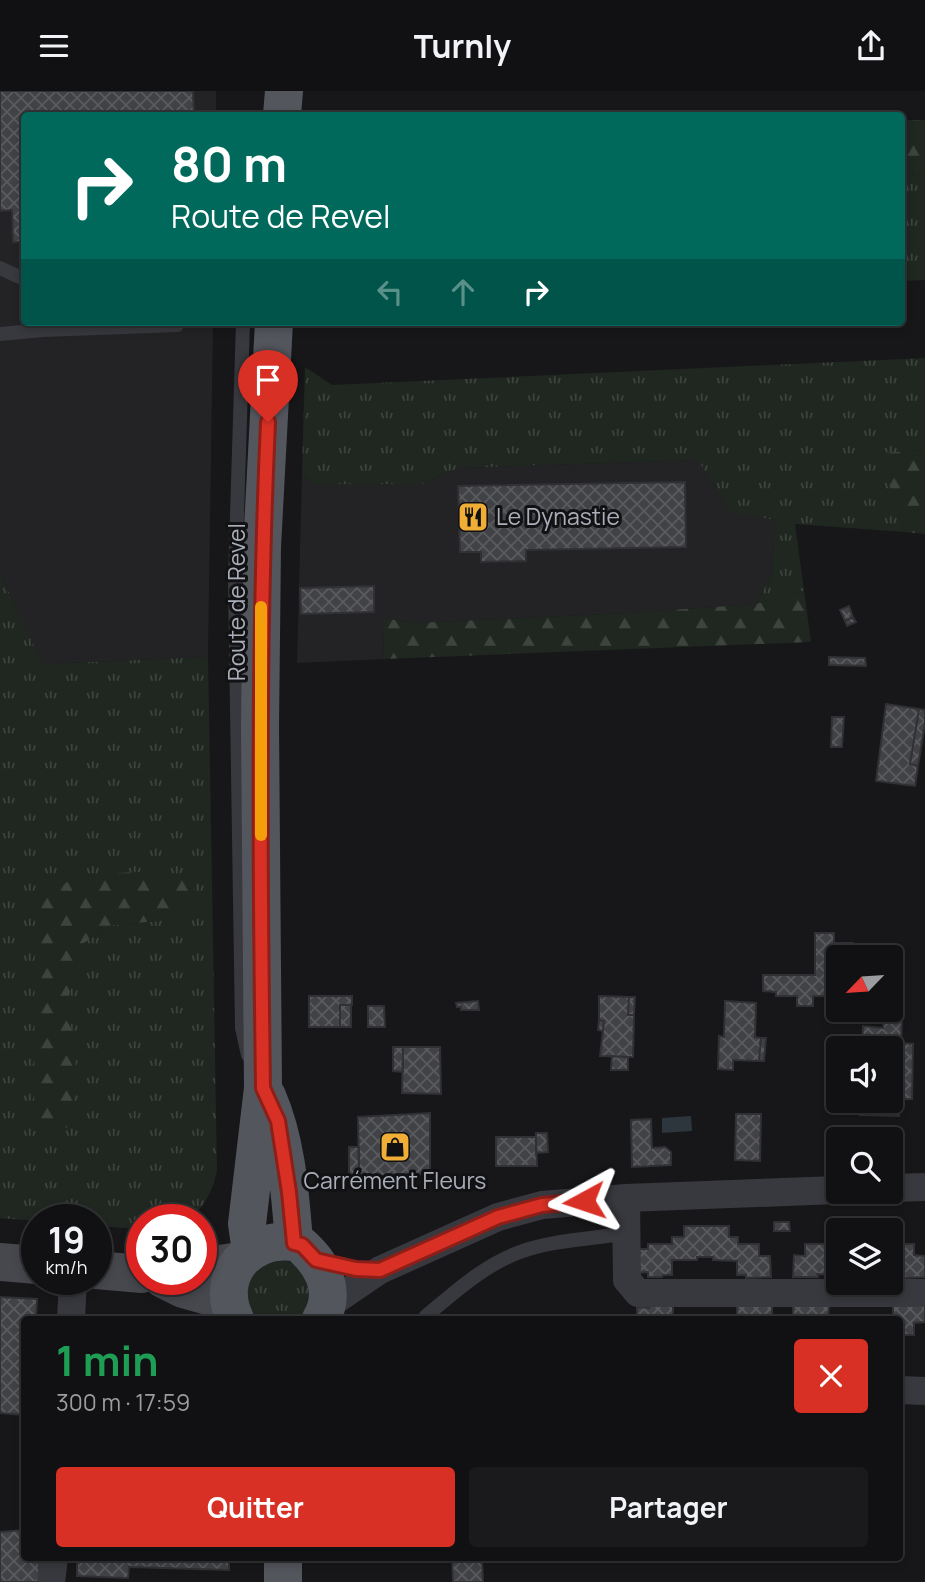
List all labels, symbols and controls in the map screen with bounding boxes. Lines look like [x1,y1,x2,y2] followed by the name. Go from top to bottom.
[414,24,511,68] text: Turnly
[35,27,73,65] icon: menu
[852,27,890,65] icon: share
[171,130,287,197] text: 80 m
[56,140,147,231] icon: right
[171,194,391,238] text: Route de Revel
[371,273,409,311] icon: left
[444,273,482,311] icon: ahead
[517,273,555,311] icon: right
[238,350,298,422] pin
[249,361,287,399] icon: arrive
[456,500,490,534] restaurant icon: Le Dynastie
[496,500,620,532] place label: Le Dynastie
[220,523,252,681] street label: Route de Revel
[826,945,903,1022] north arrow
[826,945,903,1295] map controls
[826,1036,903,1113] button: sound
[826,1127,903,1204] button: search
[378,1130,412,1164] shop icon: Carrément Fleurs
[304,1164,486,1196] place label: Carrément Fleurs
[547,1164,621,1238] position arrow
[126,1204,217,1295] speed limit sign: 30
[48,1216,85,1264] text: 19
[826,1218,903,1295] button: layers
[46,1255,87,1279] text: km/h
[56,1331,159,1389] text: 1 min
[794,1339,868,1413] button: close
[56,1386,190,1418] text: 300 m · 17:59
[56,1467,455,1547] button: Quitter
[469,1467,868,1547] button: Partager

